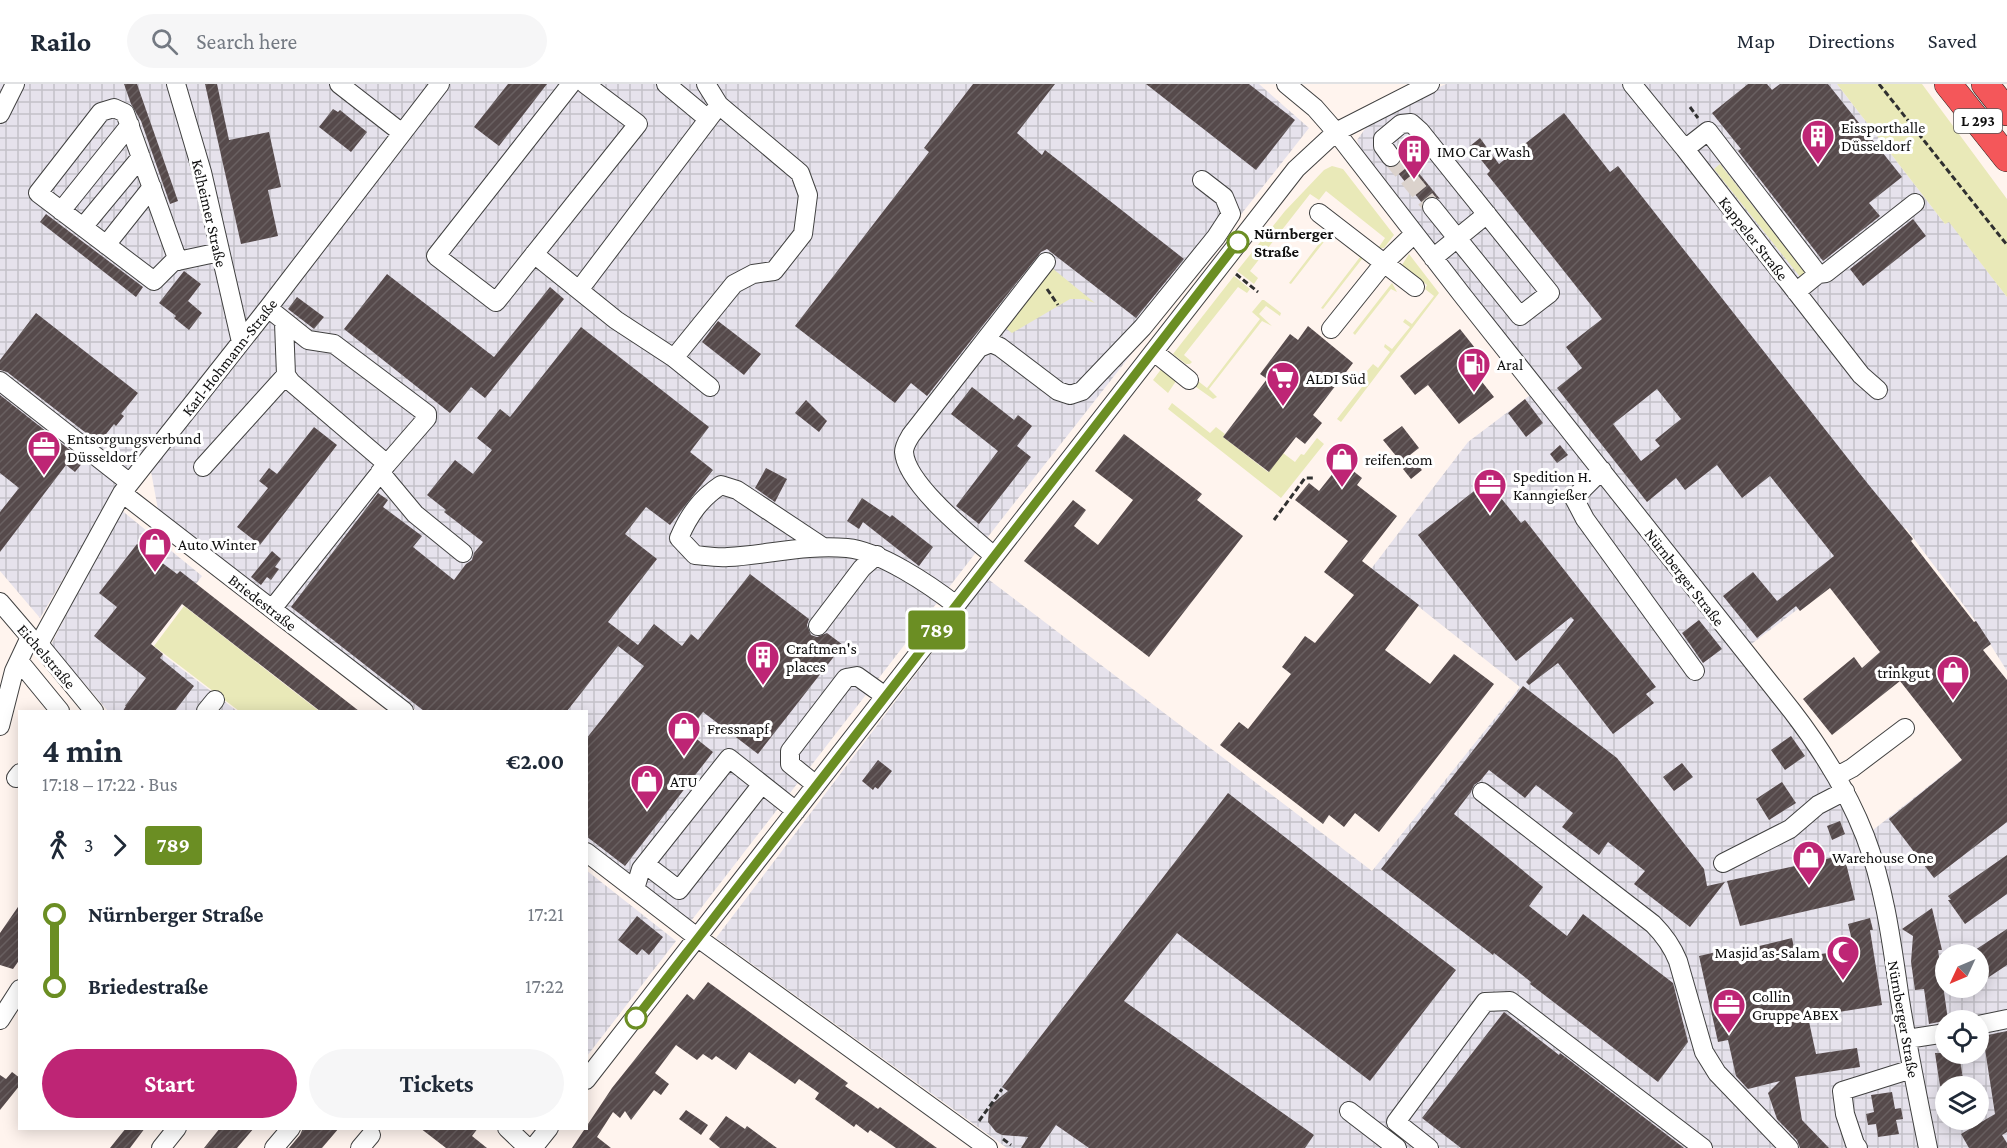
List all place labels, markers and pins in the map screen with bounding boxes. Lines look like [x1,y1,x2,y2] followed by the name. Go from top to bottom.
[1800,118,1836,165] building icon: Eissporthalle Düsseldorf
[1841,119,1925,154] place label: Eissporthalle Düsseldorf
[1396,133,1432,180] building icon: IMO Car Wash
[1437,143,1531,160] place label: IMO Car Wash
[1254,225,1334,260] place label: Nürnberger Straße
[1227,231,1249,253] marker: Nürnberger Straße
[1456,346,1492,393] fuel station icon: Aral
[1497,356,1523,373] place label: Aral
[1265,360,1301,407] supermarket icon: ALDI Süd
[1306,370,1367,387] place label: ALDI Süd
[26,429,62,476] office icon: Entsorgungsverbund Düsseldorf
[67,430,202,465] place label: Entsorgungsverbund Düsseldorf
[1324,441,1360,488] shop icon: reifen.com
[1365,451,1433,468] place label: reifen.com
[1472,467,1508,514] office icon: Spedition H. Kanngießer
[1513,468,1592,504] place label: Spedition H. Kanngießer
[137,526,173,573] shop icon: Auto Winter
[178,536,257,553] place label: Auto Winter
[745,639,781,686] building icon: Craftmen's places
[786,640,857,676] place label: Craftmen's places
[1935,654,1971,701] shop icon: trinkgut
[1877,664,1931,682] place label: trinkgut
[666,710,702,757] shop icon: Fressnapf
[707,720,770,738] place label: Fressnapf
[629,763,665,810] shop icon: ATU
[670,773,698,790] place label: ATU
[1791,839,1827,886] shop icon: Warehouse One
[1832,849,1933,866] place label: Warehouse One
[1825,934,1861,981] mosque icon: Masjid as-Salam
[1715,944,1820,962] place label: Masjid as-Salam
[1711,987,1747,1034] office icon: Collin Gruppe ABEX
[1752,988,1839,1024] place label: Collin Gruppe ABEX
[625,1007,647,1029] unlabelled marker

